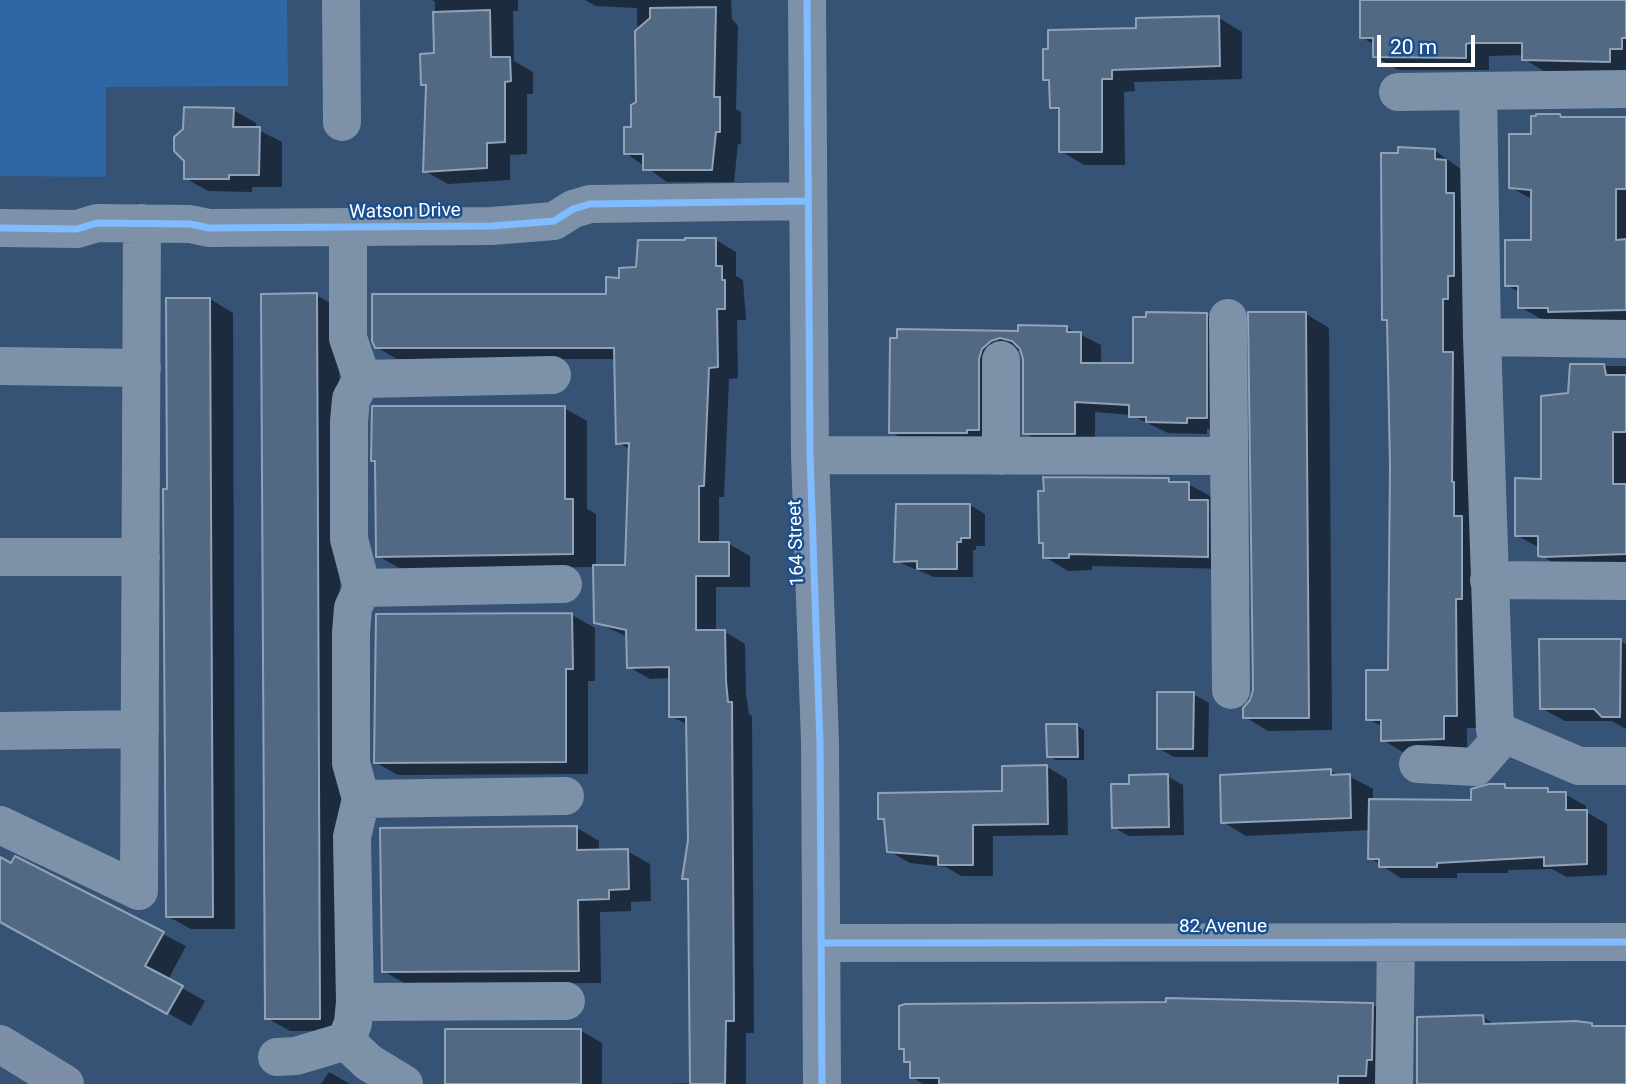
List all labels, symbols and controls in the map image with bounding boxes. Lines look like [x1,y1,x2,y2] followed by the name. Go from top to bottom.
[1381,21,1479,65] scale bar
[1390,35,1437,59] text: 20 m
[349,200,461,224] street label: Watson Drive
[784,499,810,587] street label: 164 Street
[1179,916,1267,938] street label: 82 Avenue

